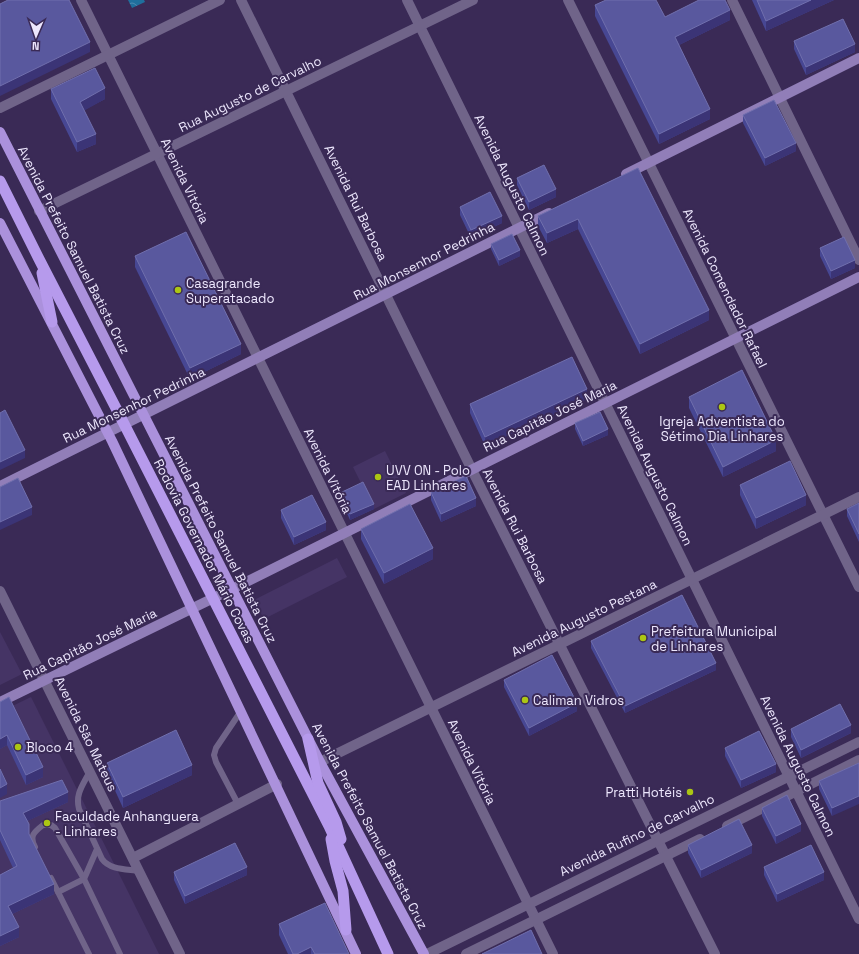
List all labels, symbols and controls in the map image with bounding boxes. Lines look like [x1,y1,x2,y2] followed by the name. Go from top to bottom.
[16,16,56,56] north arrow
[32,39,40,53] text: N
[176,52,324,136] street label: Rua Augusto de Carvalho
[470,112,554,258] street label: Avenida Augusto Calmon
[157,135,213,227] street label: Avenida Vitória
[321,142,392,264] street label: Avenida Rui Barbosa
[14,143,134,357] street label: Avenida Prefeito Samuel Batista Cruz
[679,205,771,371] street label: Avenida Comendador Rafael
[351,218,498,304] street label: Rua Monsenhor Pedrinha
[186,275,274,307] place label: Casagrande Superatacado
[173,285,183,295] marker: Casagrande Superatacado
[60,363,208,447] street label: Rua Monsenhor Pedrinha
[480,376,620,456] street label: Rua Capitão José Maria
[613,402,697,548] street label: Avenida Augusto Calmon
[717,402,727,412] marker: Igreja Adventista do Sétimo Dia Linhares
[659,413,785,445] place label: Igreja Adventista do Sétimo Dia Linhares
[300,425,356,517] street label: Avenida Vitória
[161,432,281,646] street label: Avenida Prefeito Samuel Batista Cruz
[150,456,258,646] street label: Rodovia Governador Mário Covas
[386,462,470,494] place label: UVV ON - Polo EAD Linhares
[479,466,552,587] street label: Avenida Rui Barbosa
[373,472,383,482] marker: UVV ON - Polo EAD Linhares
[509,575,660,661] street label: Avenida Augusto Pestana
[20,604,160,684] street label: Rua Capitão José Maria
[651,623,777,655] place label: Prefeitura Municipal de Linhares
[638,633,648,643] marker: Prefeitura Municipal de Linhares
[51,674,121,794] street label: Avenida São Mateus
[533,692,624,709] place label: Caliman Vidros
[756,693,840,839] street label: Avenida Augusto Calmon
[520,695,530,705] marker: Caliman Vidros
[444,716,500,808] street label: Avenida Vitória
[308,720,432,932] street label: Avenida Prefeito Samuel Batista Cruz
[26,739,73,756] place label: Bloco 4
[13,742,23,752] marker: Bloco 4
[606,784,682,801] place label: Pratti Hotéis
[685,787,695,797] marker: Pratti Hotéis
[557,790,717,880] street label: Avenida Rufino de Carvalho
[55,808,199,840] place label: Faculdade Anhanguera - Linhares
[42,818,52,828] marker: Faculdade Anhanguera - Linhares

